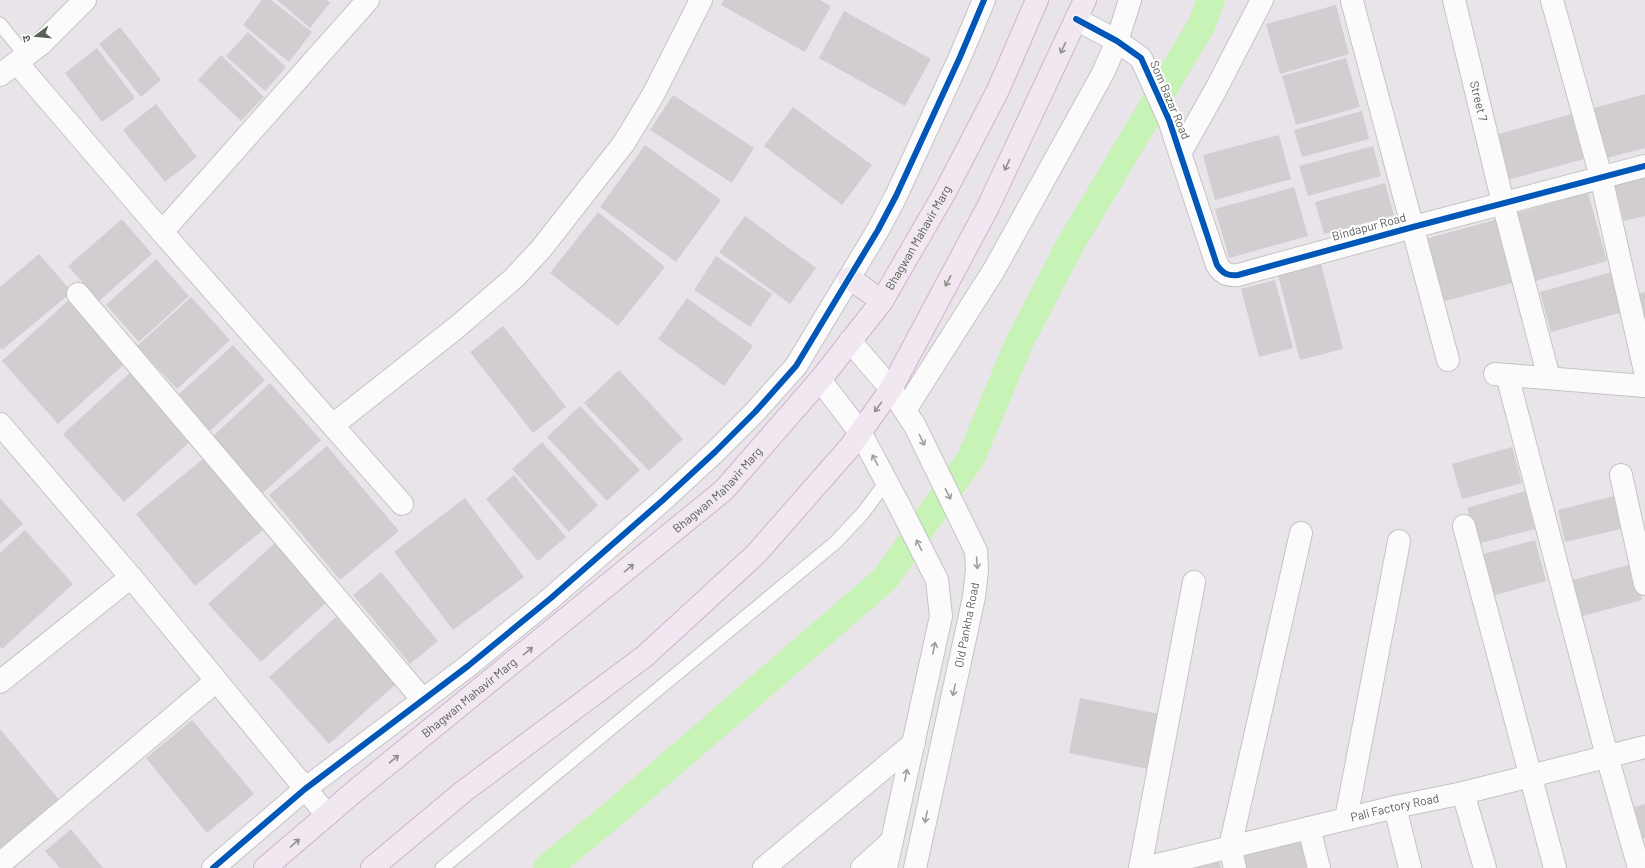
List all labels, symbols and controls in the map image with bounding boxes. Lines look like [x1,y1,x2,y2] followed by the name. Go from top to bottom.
[16,16,56,56] north arrow
[19,33,33,44] text: उ
[1059,42,1066,54] one-way arrow
[1148,58,1194,141] street label: Som Bazar Road
[1468,79,1491,123] street label: Street 7
[1003,159,1010,171] one-way arrow
[882,183,953,292] street label: Bhagwan Mahavir Marg
[1330,209,1407,243] street label: Bindapur Road
[944,275,951,287] one-way arrow
[874,401,882,412] one-way arrow
[919,434,926,446] one-way arrow
[670,444,764,535] street label: Bhagwan Mahavir Marg
[870,454,878,466] one-way arrow
[945,488,953,500] one-way arrow
[915,539,922,551] one-way arrow
[973,556,980,569] one-way arrow
[623,564,634,573] one-way arrow
[951,581,981,669] street label: Old Pankha Road
[931,642,939,655] one-way arrow
[523,646,533,655] one-way arrow
[418,654,519,740] street label: Bhagwan Mahavir Marg
[949,683,957,696] one-way arrow
[389,754,400,763] one-way arrow
[903,769,911,782] one-way arrow
[1349,790,1440,824] street label: Pali Factory Road
[922,811,930,824] one-way arrow
[290,838,300,847] one-way arrow

